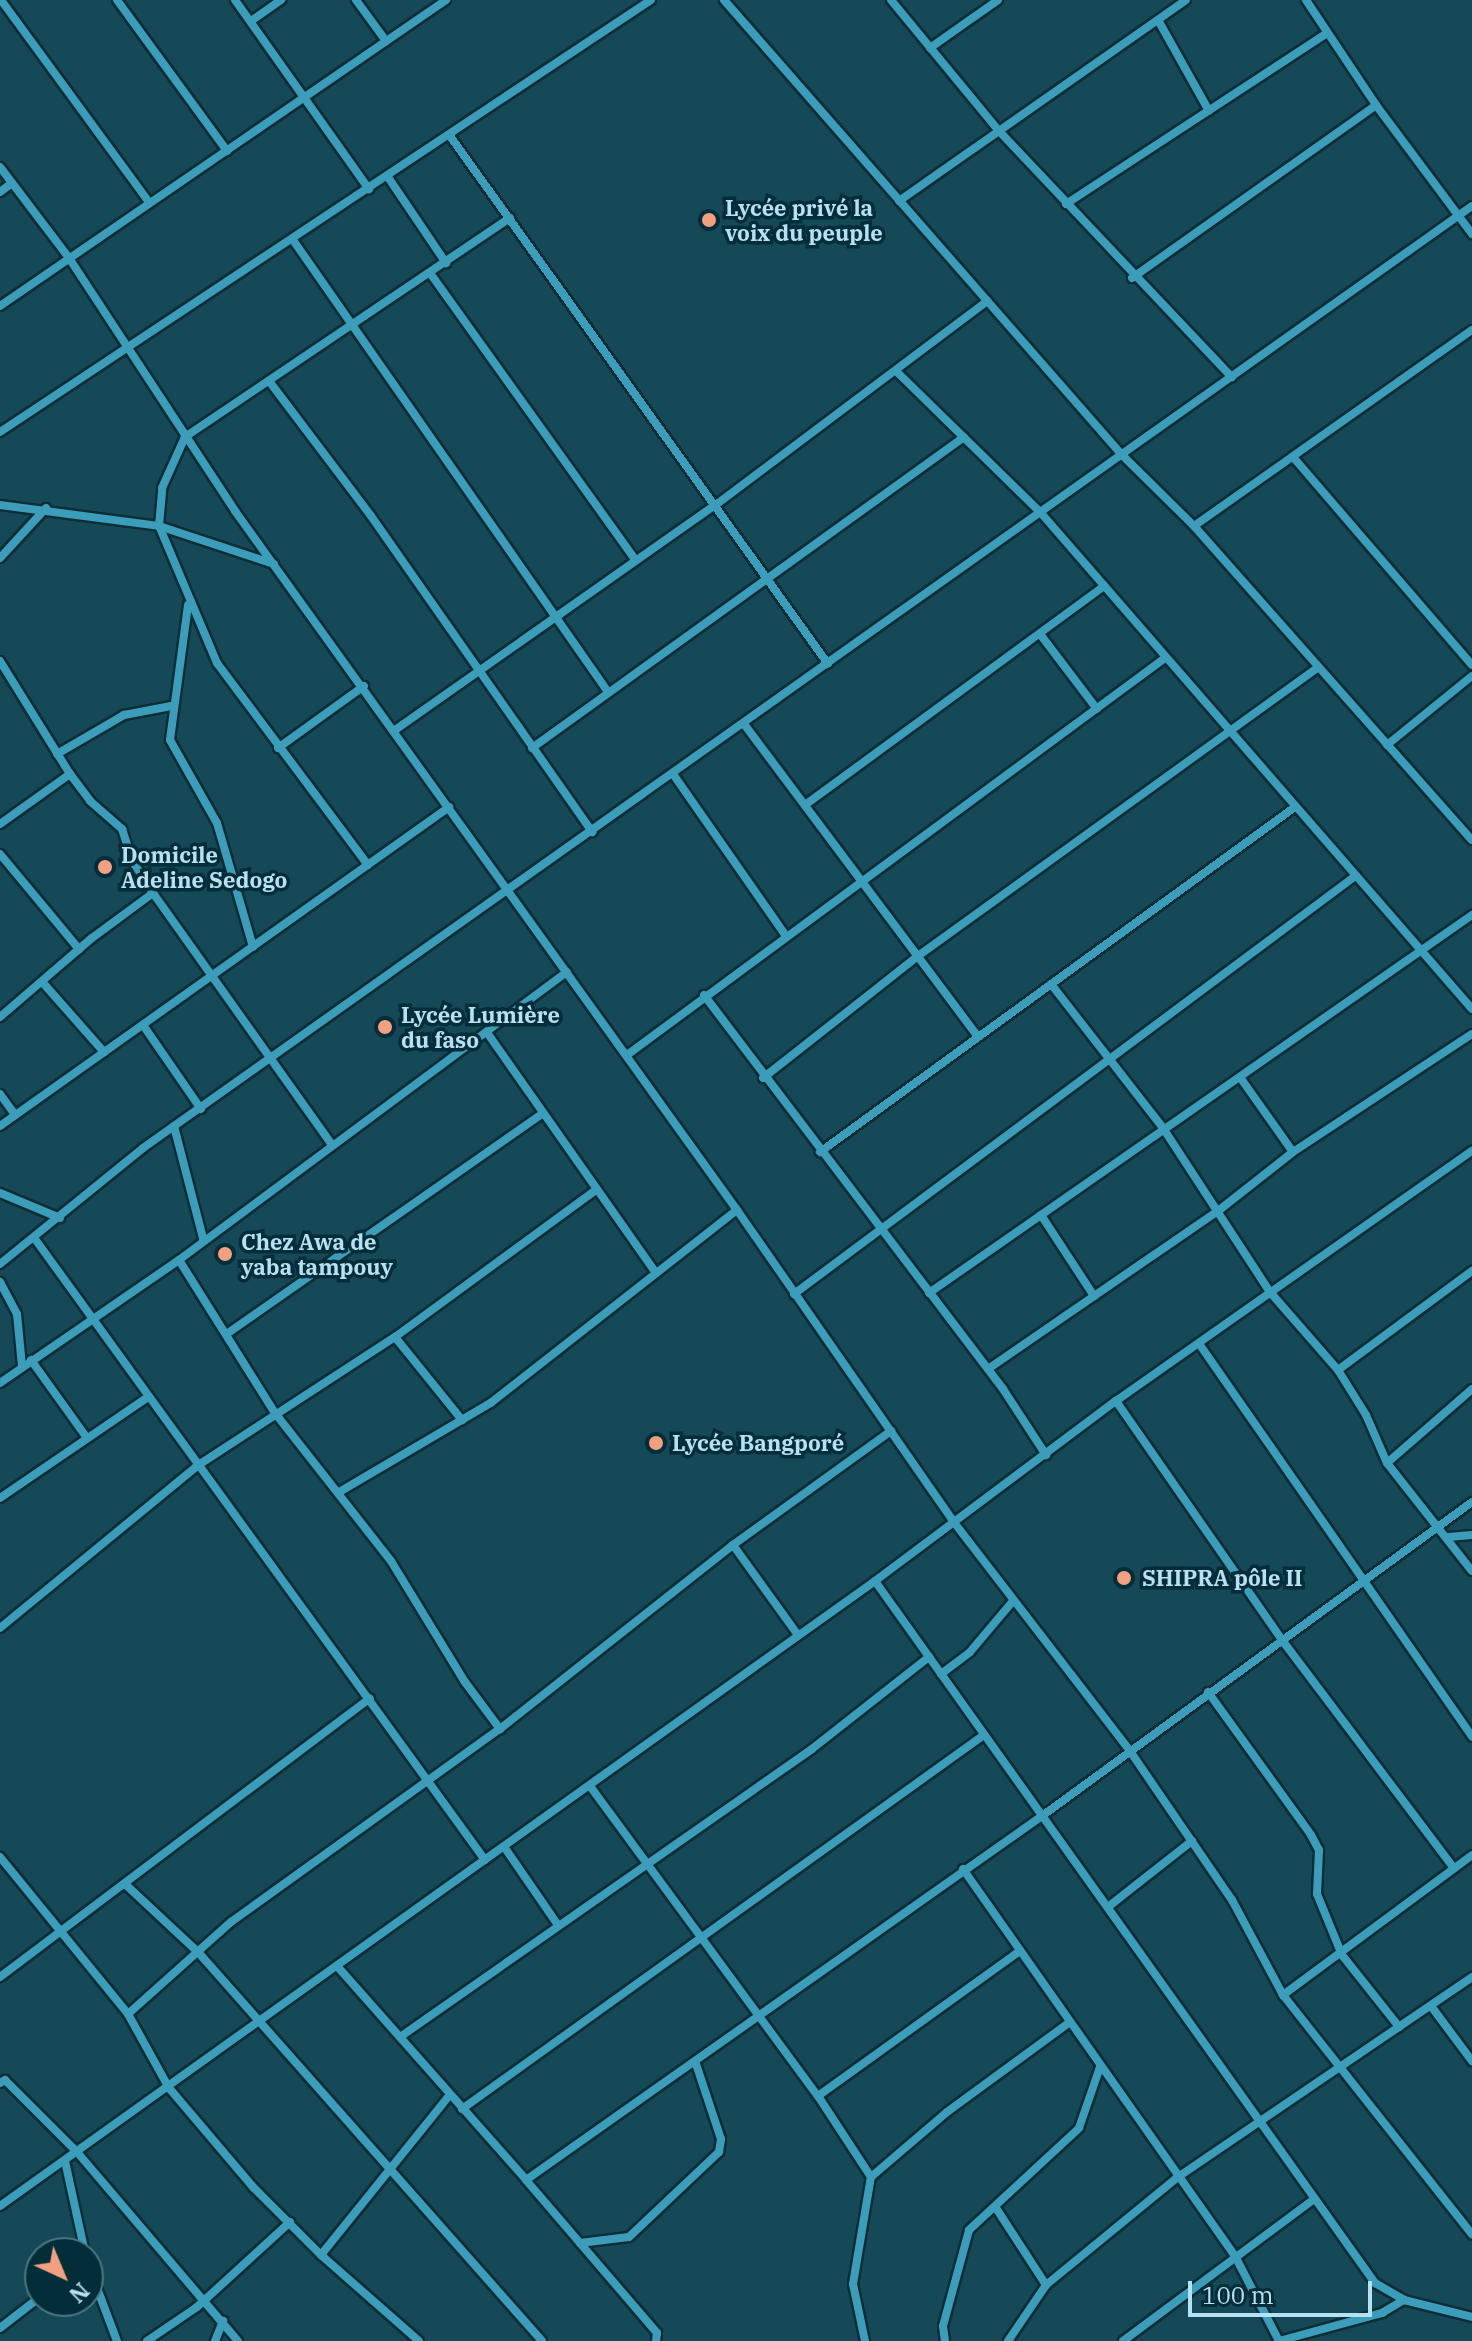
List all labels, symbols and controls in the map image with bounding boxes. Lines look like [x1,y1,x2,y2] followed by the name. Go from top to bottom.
[725,194,883,246] place label: Lycée privé la voix du peuple
[700,211,718,229] marker: Lycée privé la voix du peuple
[121,841,287,892] place label: Domicile Adeline Sedogo
[96,858,114,876] marker: Domicile Adeline Sedogo
[401,1001,560,1052] place label: Lycée Lumière du faso
[376,1018,394,1036] marker: Lycée Lumière du faso
[241,1228,393,1280] place label: Chez Awa de yaba tampouy
[216,1245,234,1263] marker: Chez Awa de yaba tampouy
[672,1430,844,1456] place label: Lycée Bangporé
[647,1434,665,1452] marker: Lycée Bangporé
[1142,1565,1302,1591] place label: SHIPRA pôle II
[1113,1567,1135,1589] marker: SHIPRA pôle II
[24,2237,104,2317] north arrow
[1192,2265,1376,2315] scale bar
[63,2277,96,2310] text: N
[1202,2279,1274,2311] text: 100 m

